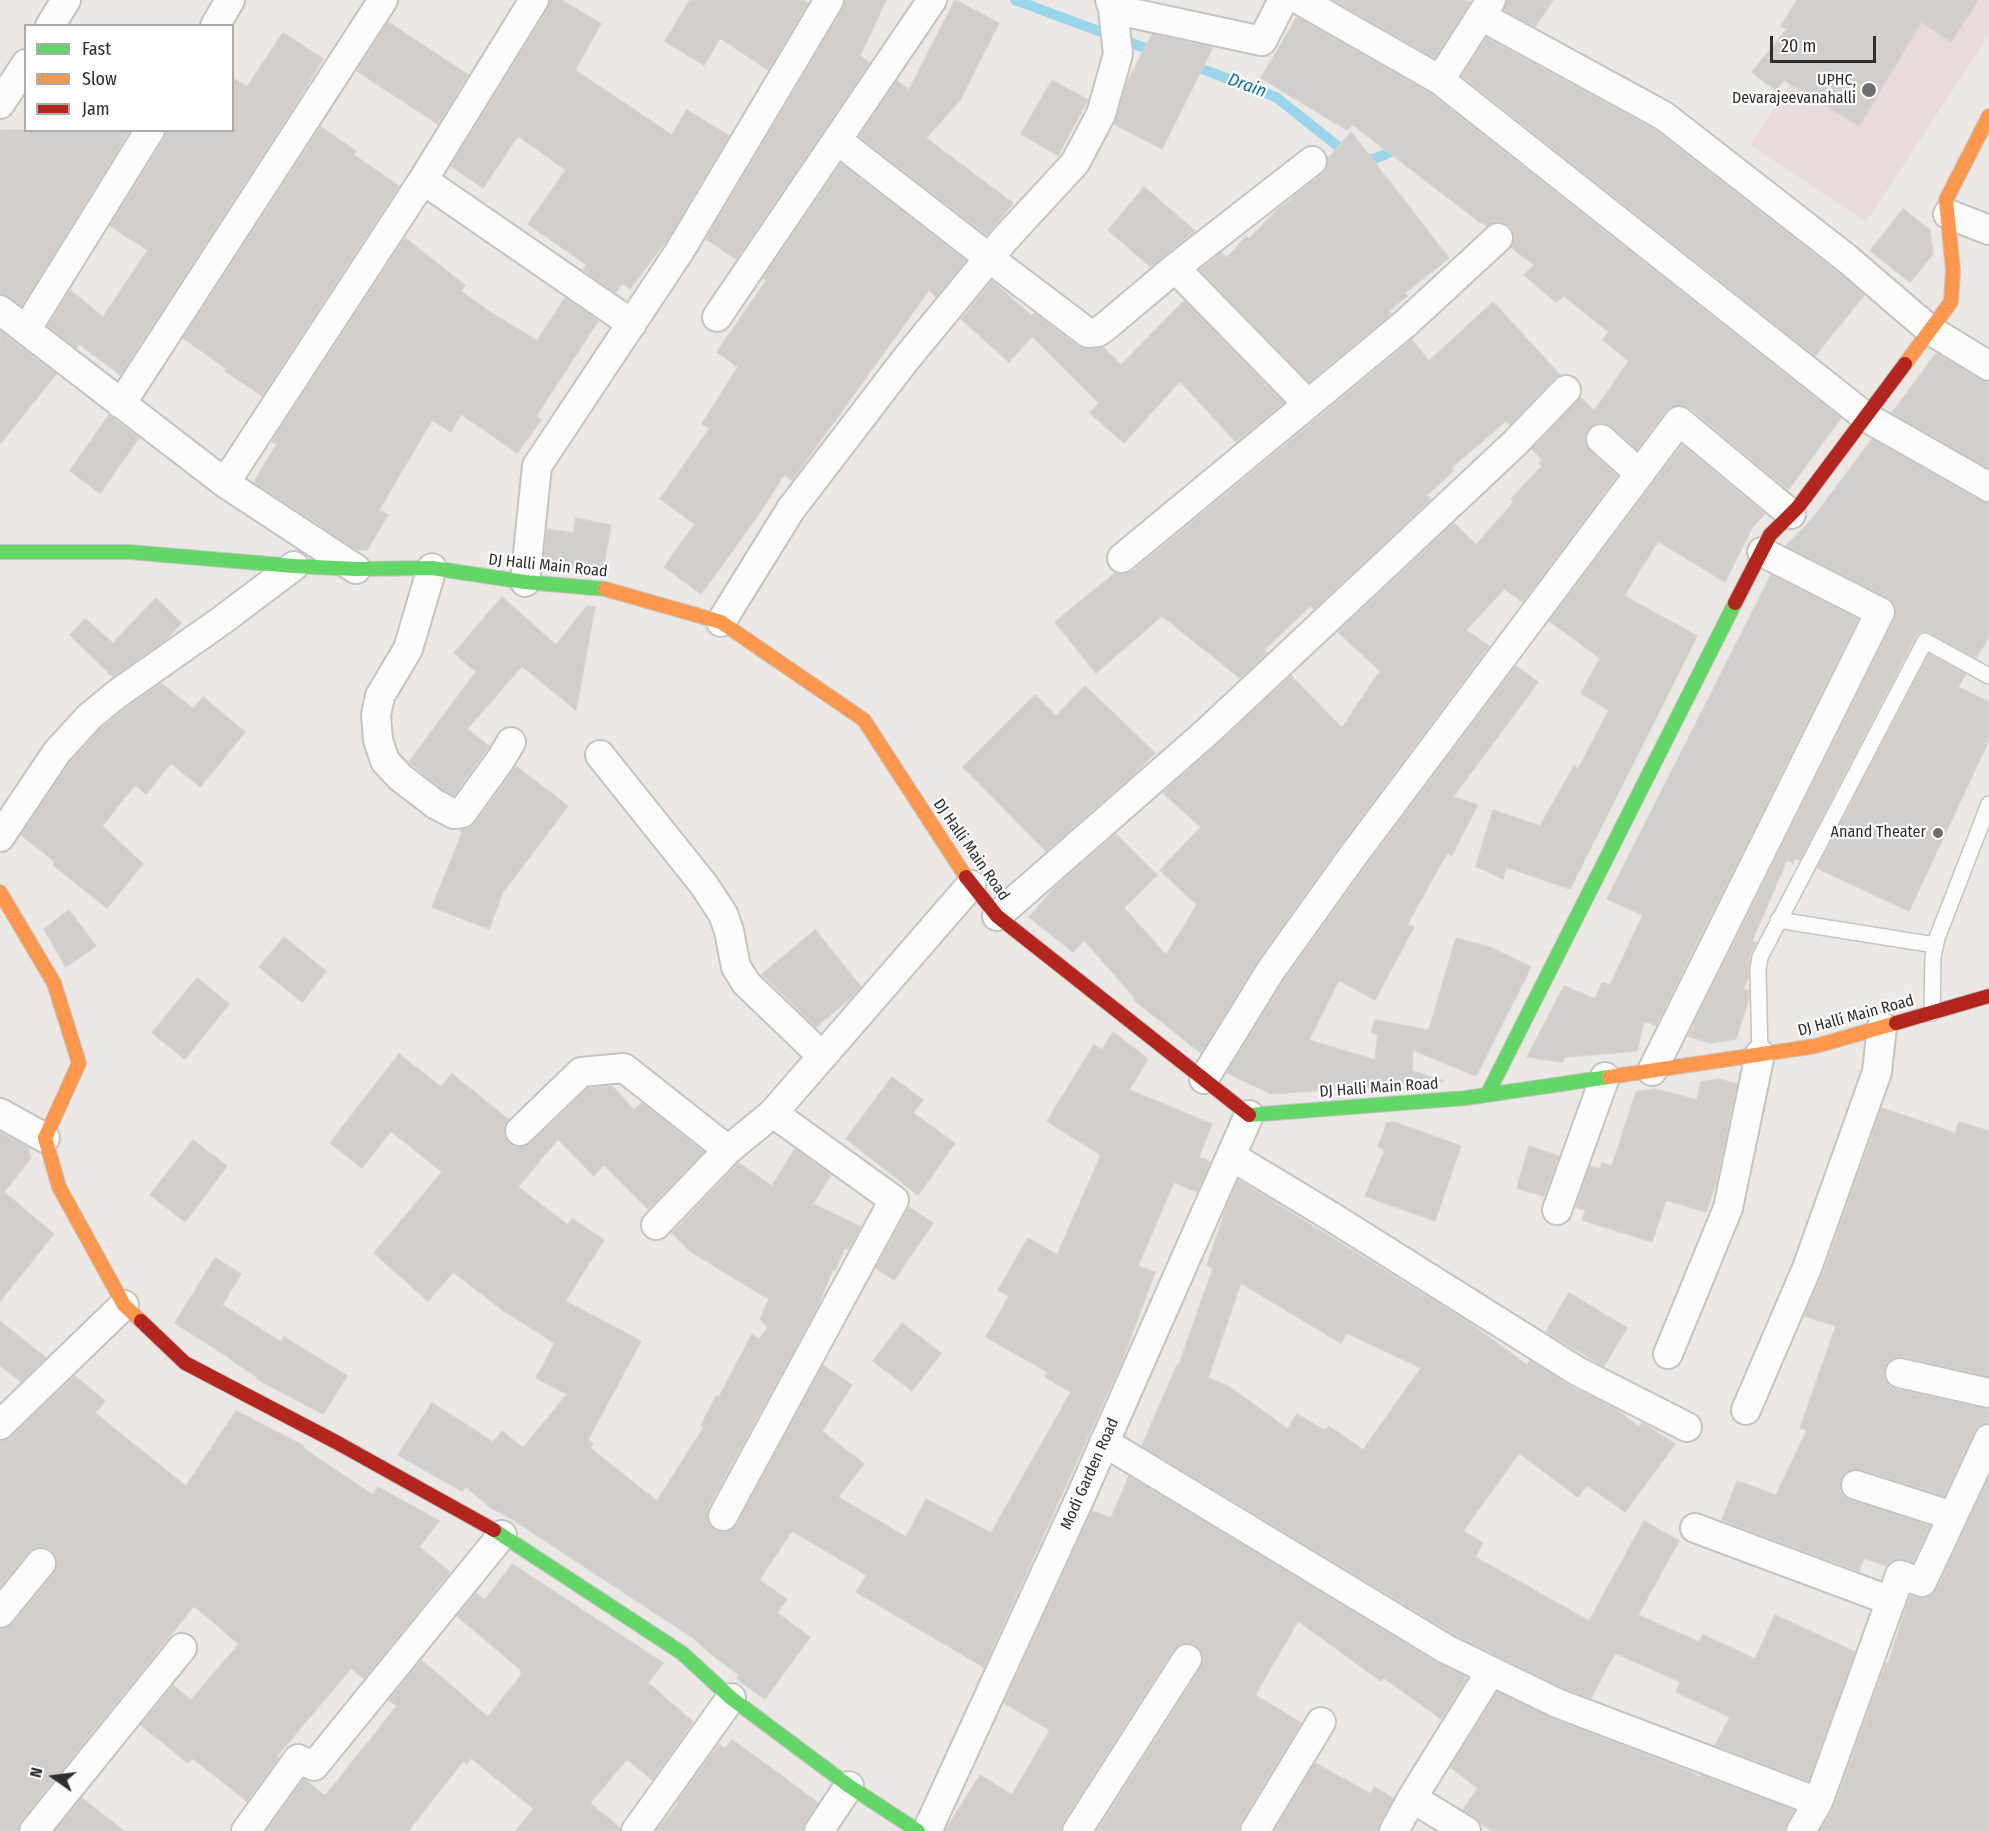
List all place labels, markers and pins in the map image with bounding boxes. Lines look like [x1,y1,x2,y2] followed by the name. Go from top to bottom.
[1732,71,1856,109] place label: UPHC, Devarajeevanahalli
[1860,81,1878,99] marker: UPHC, Devarajeevanahalli
[1831,823,1926,843] place label: Anand Theater
[1931,826,1945,840] marker: Anand Theater

